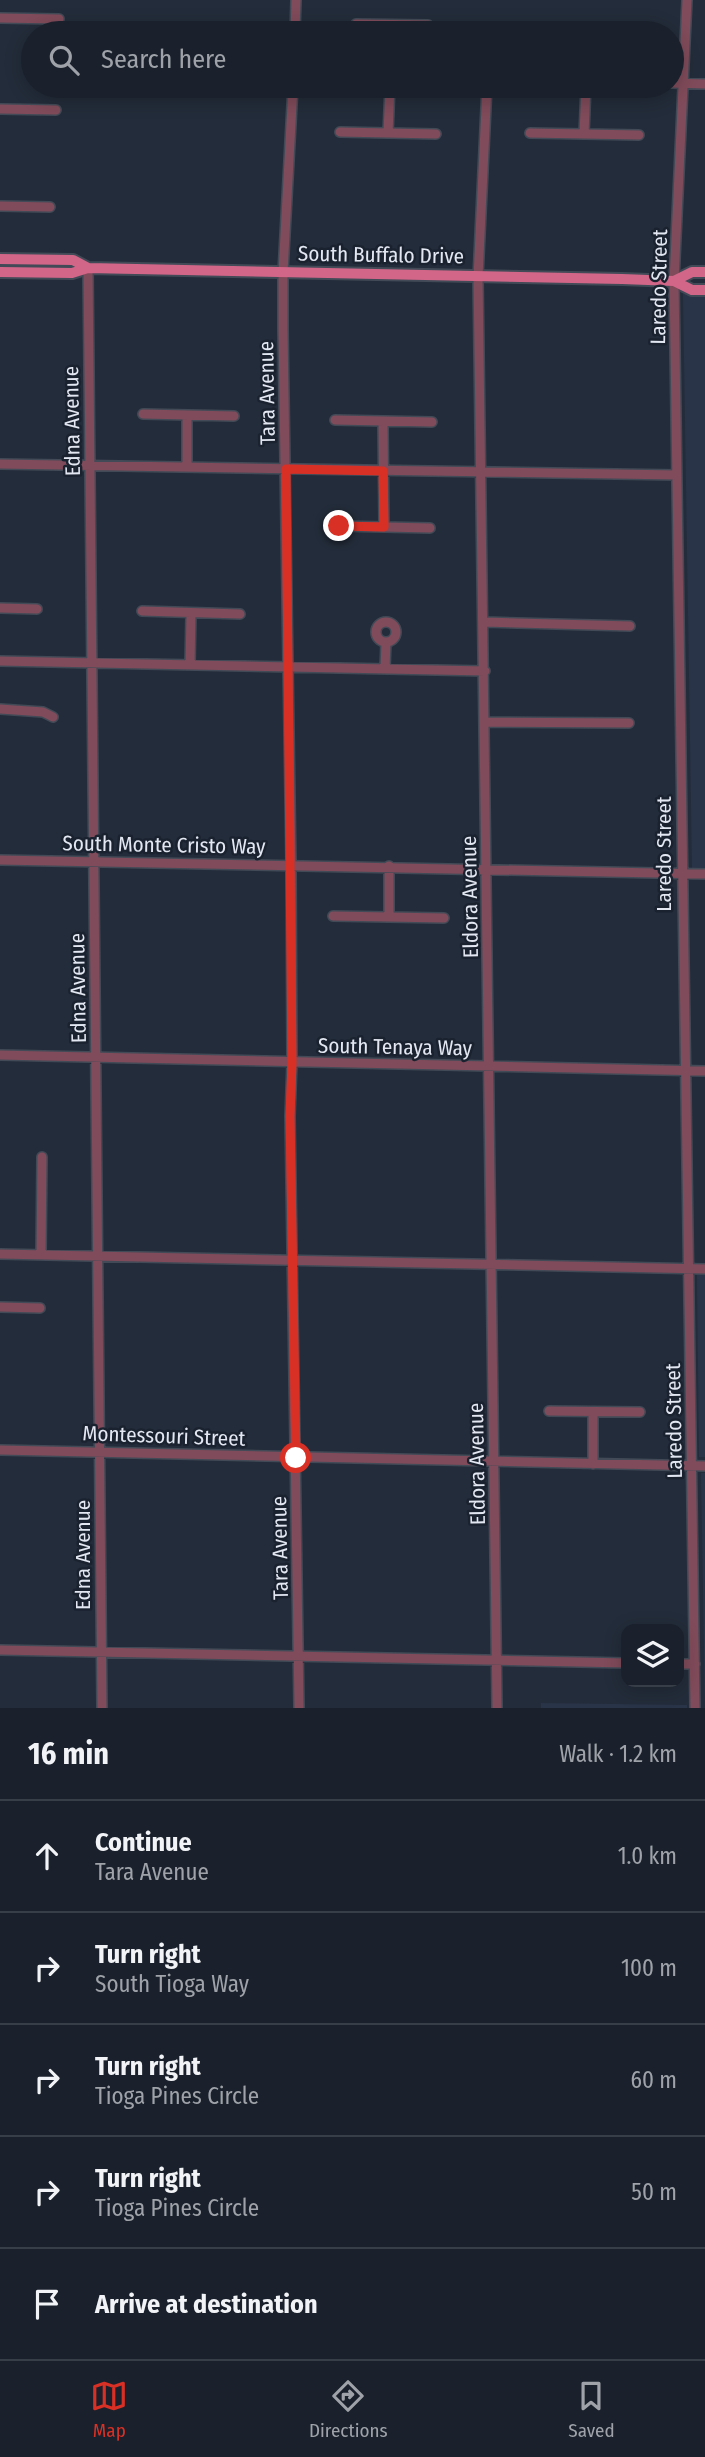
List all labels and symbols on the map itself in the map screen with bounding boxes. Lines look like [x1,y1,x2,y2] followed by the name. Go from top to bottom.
[645,229,673,345] street label: Laredo Street
[298,241,464,269] street label: South Buffalo Drive
[253,341,281,445] street label: Tara Avenue
[58,366,86,476] street label: Edna Avenue
[323,510,354,541] route end
[651,796,677,912] street label: Laredo Street
[62,830,266,860] street label: South Monte Cristo Way
[456,836,484,958] street label: Eldora Avenue
[64,933,92,1043] street label: Edna Avenue
[318,1033,473,1061] street label: South Tenaya Way
[660,1363,688,1479] street label: Laredo Street
[463,1403,491,1525] street label: Eldora Avenue
[82,1420,246,1452] street label: Montessouri Street
[280,1442,311,1473] route start
[266,1496,294,1600] street label: Tara Avenue
[70,1500,96,1610] street label: Edna Avenue

